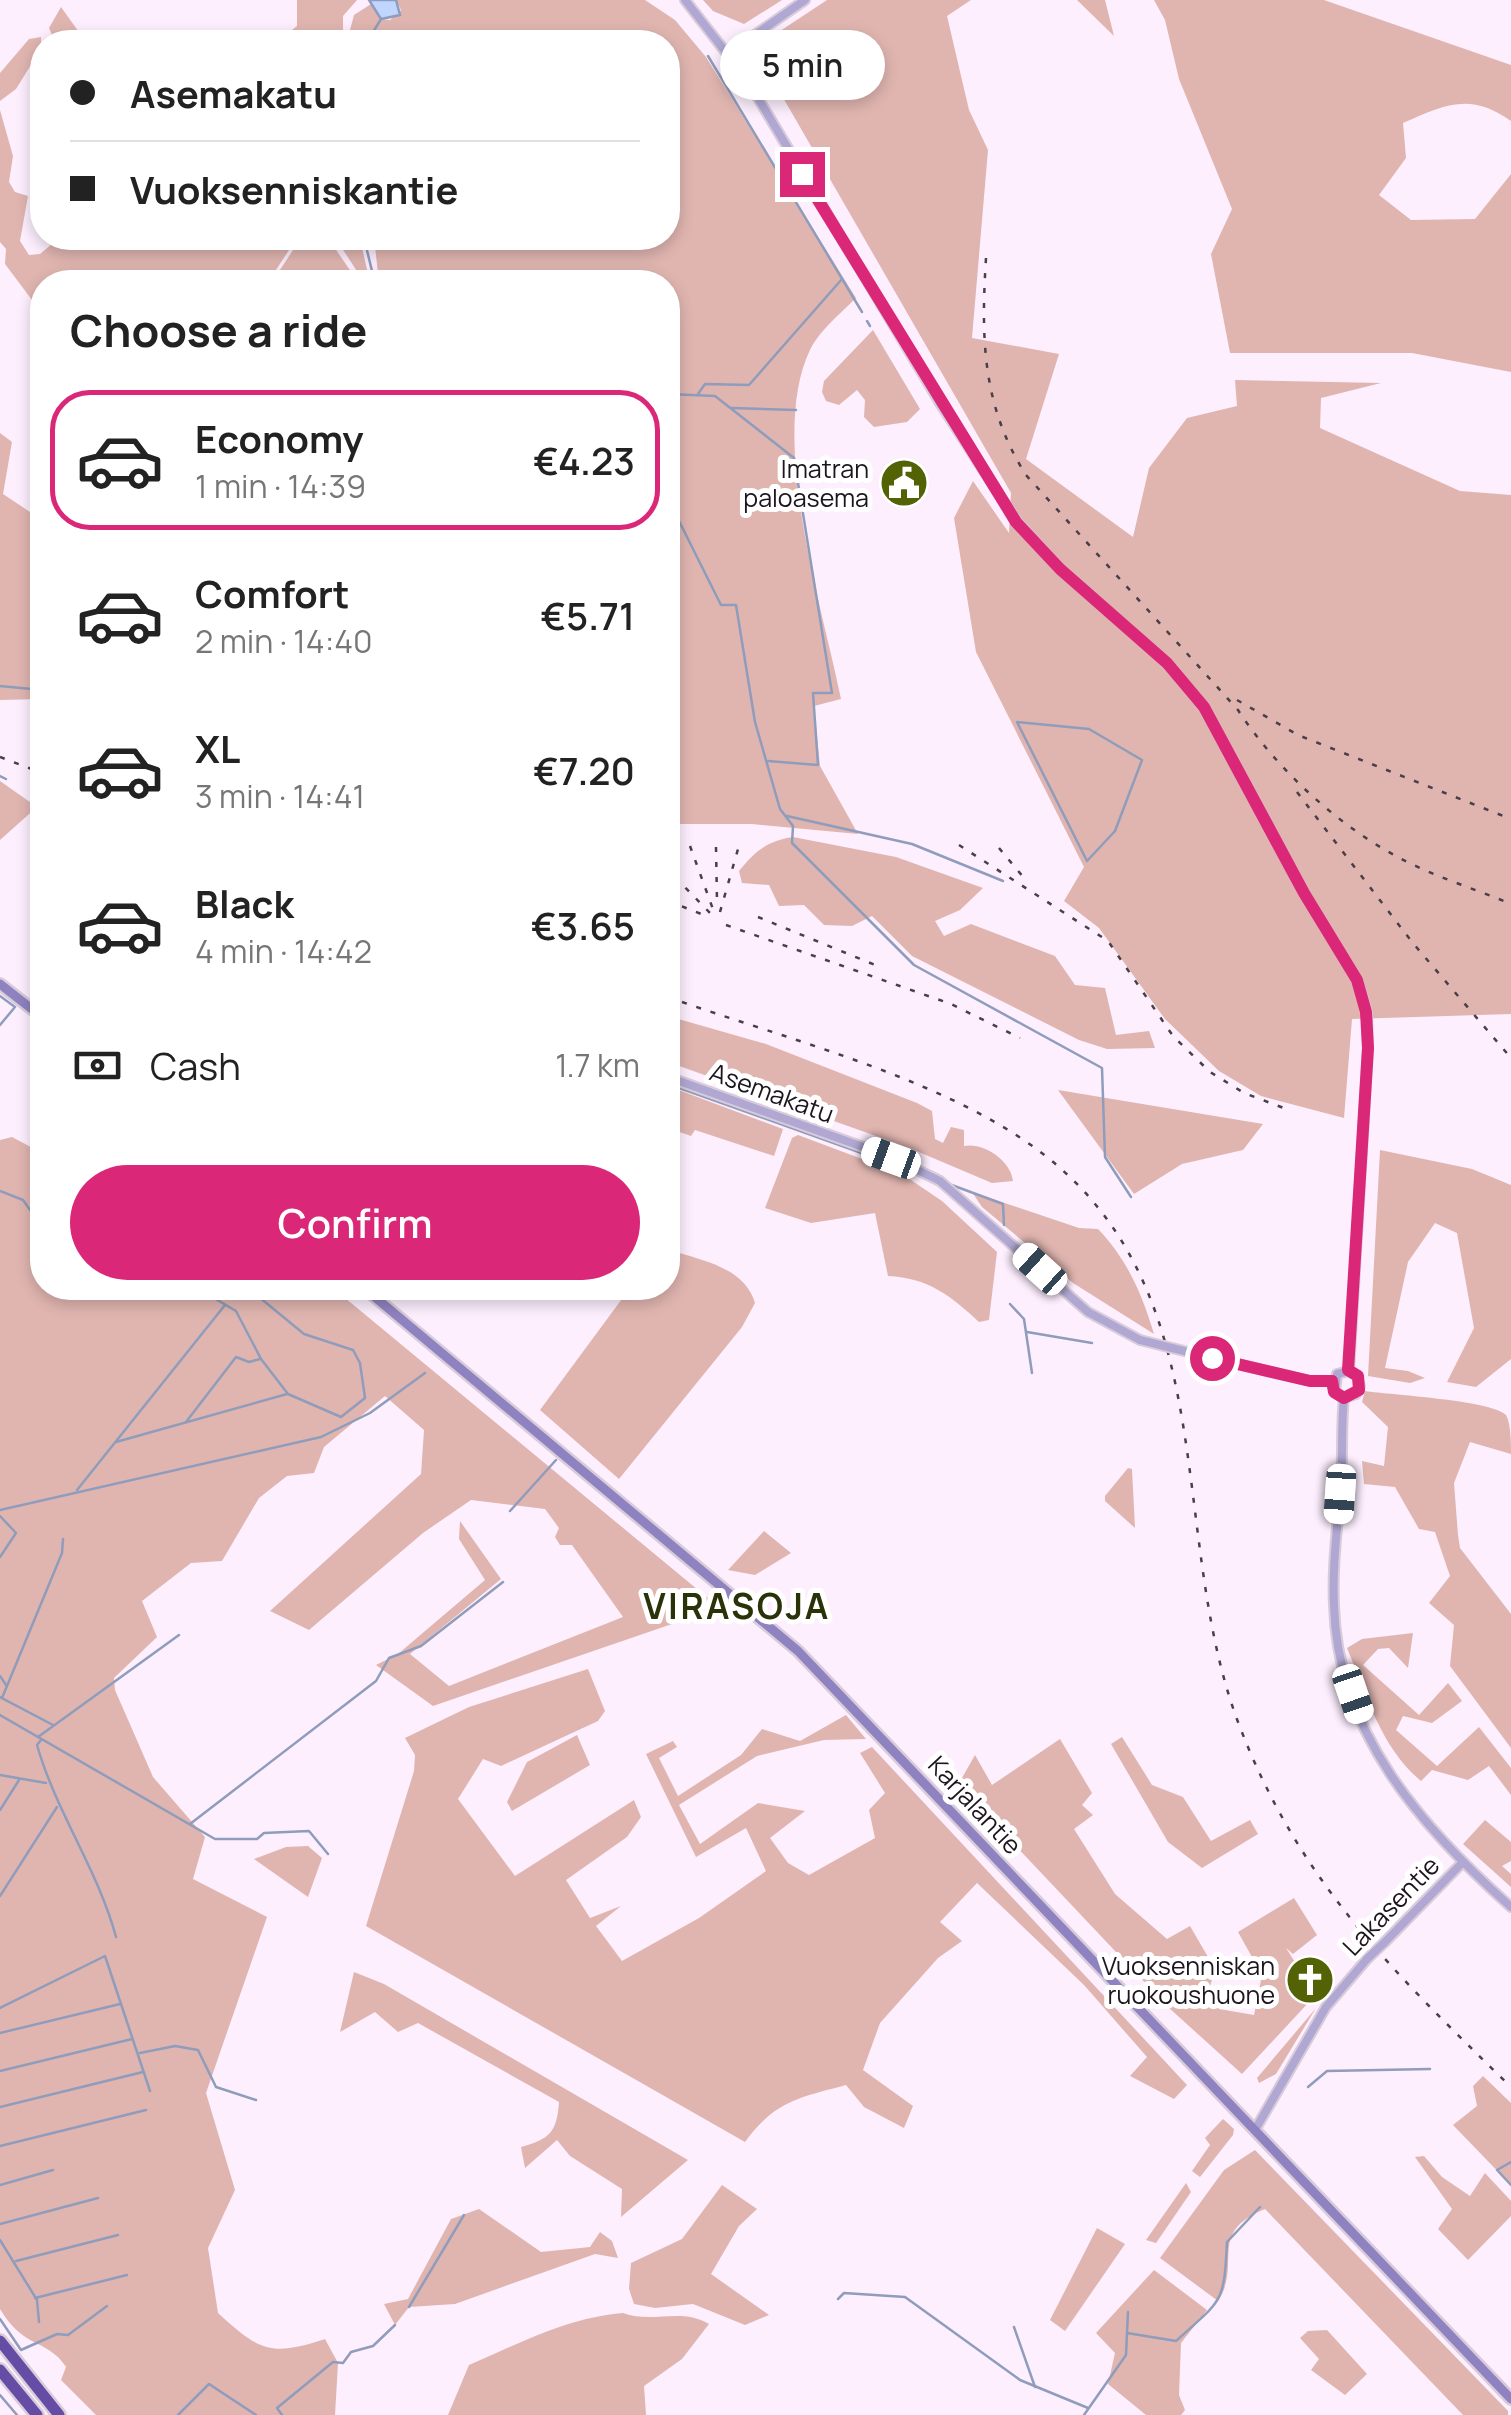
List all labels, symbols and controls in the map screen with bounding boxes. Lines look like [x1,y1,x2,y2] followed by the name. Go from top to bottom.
[720,29,884,99] callout: 5 min
[762,43,843,87] text: 5 min
[130,67,337,119] text: Asemakatu
[780,152,825,197] route end
[130,163,458,215] text: Vuoksenniskantie
[70,299,367,361] text: Choose a ride
[195,412,364,464] text: Economy
[75,415,165,505] icon: car
[533,434,635,486] text: €4.23
[743,451,869,515] place label: Imatran paloasema
[878,457,930,509] public building icon: Imatran paloasema
[195,464,366,508] text: 1 min · 14:39
[195,567,349,619] text: Comfort
[75,570,165,660] icon: car
[541,589,635,641] text: €5.71
[195,619,373,663] text: 2 min · 14:40
[195,722,240,774] text: XL
[75,725,165,815] icon: car
[533,744,635,796] text: €7.20
[195,774,365,818] text: 3 min · 14:41
[195,877,294,929] text: Black
[75,880,165,970] icon: car
[531,899,635,951] text: €3.65
[195,929,372,973] text: 4 min · 14:42
[70,1038,125,1093] icon: cash
[150,1039,241,1091] text: Cash
[555,1043,640,1087] text: 1.7 km
[705,1054,839,1131] street label: Asemakatu
[858,1134,924,1182] car
[70,1165,640,1280] button: Confirm
[1008,1238,1072,1300] car
[1190,1336,1235,1381] route start
[1323,1463,1357,1525] car
[643,1582,831,1630] district label: VIRASOJA
[1329,1661,1377,1727] car
[921,1748,1030,1862] street label: Karjalantie
[1334,1848,1447,1963] street label: Lakasentie
[1102,1948,1275,2012] place label: Vuoksenniskan ruokoushuone
[1284,1954,1336,2006] church icon: Vuoksenniskan ruokoushuone

